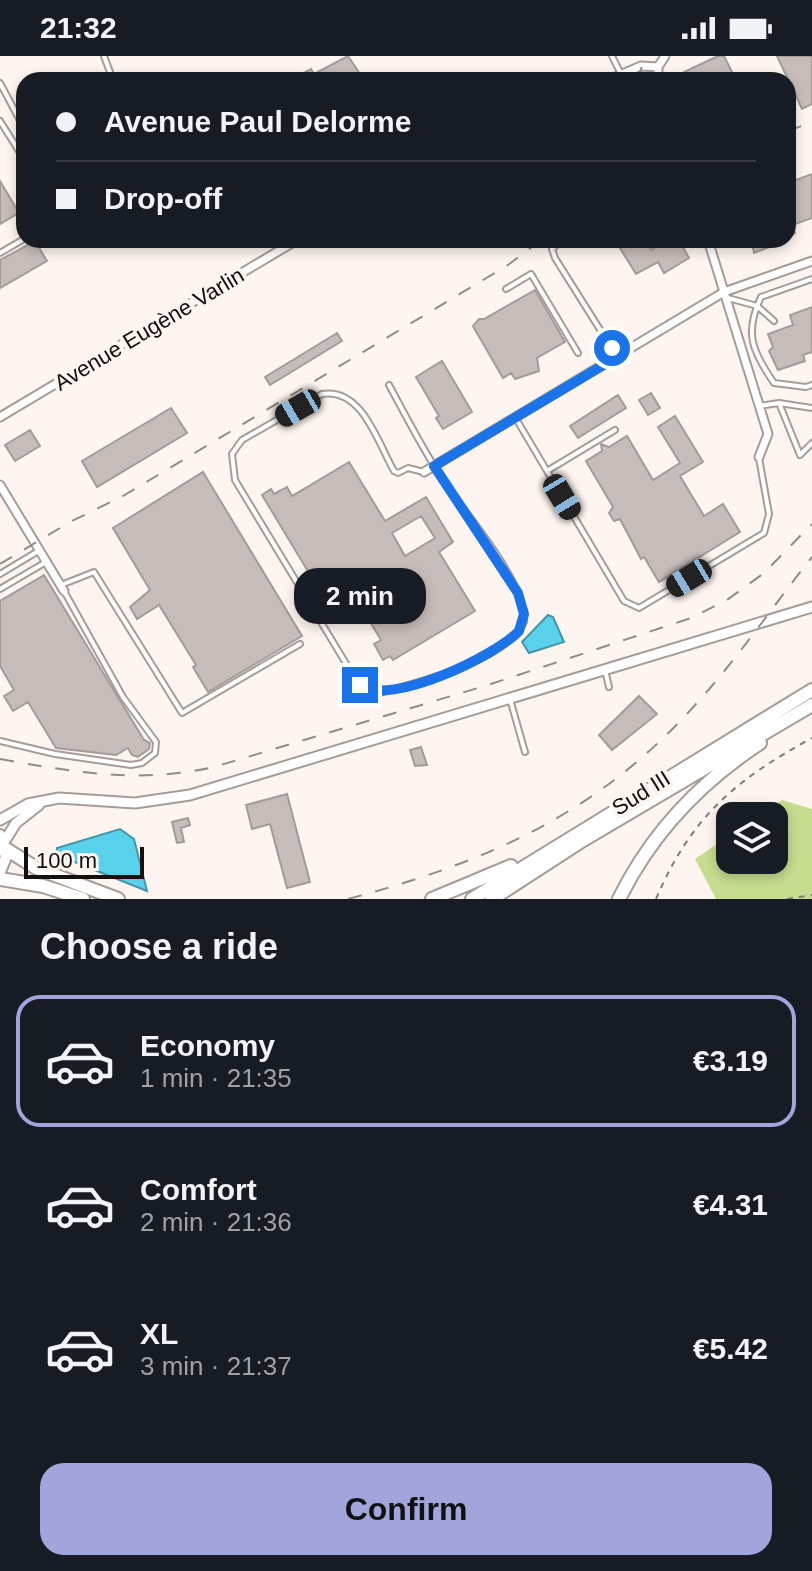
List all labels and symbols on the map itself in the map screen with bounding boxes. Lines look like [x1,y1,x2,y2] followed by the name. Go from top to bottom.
[50,262,248,396] street label: Avenue Eugène Varlin
[594,330,630,366] route start
[271,386,325,430] car
[539,470,585,524] car
[662,555,716,601] car
[294,569,426,625] callout: 2 min
[342,667,378,703] route end
[607,766,675,820] street label: Sud III
[24,843,144,879] scale bar

